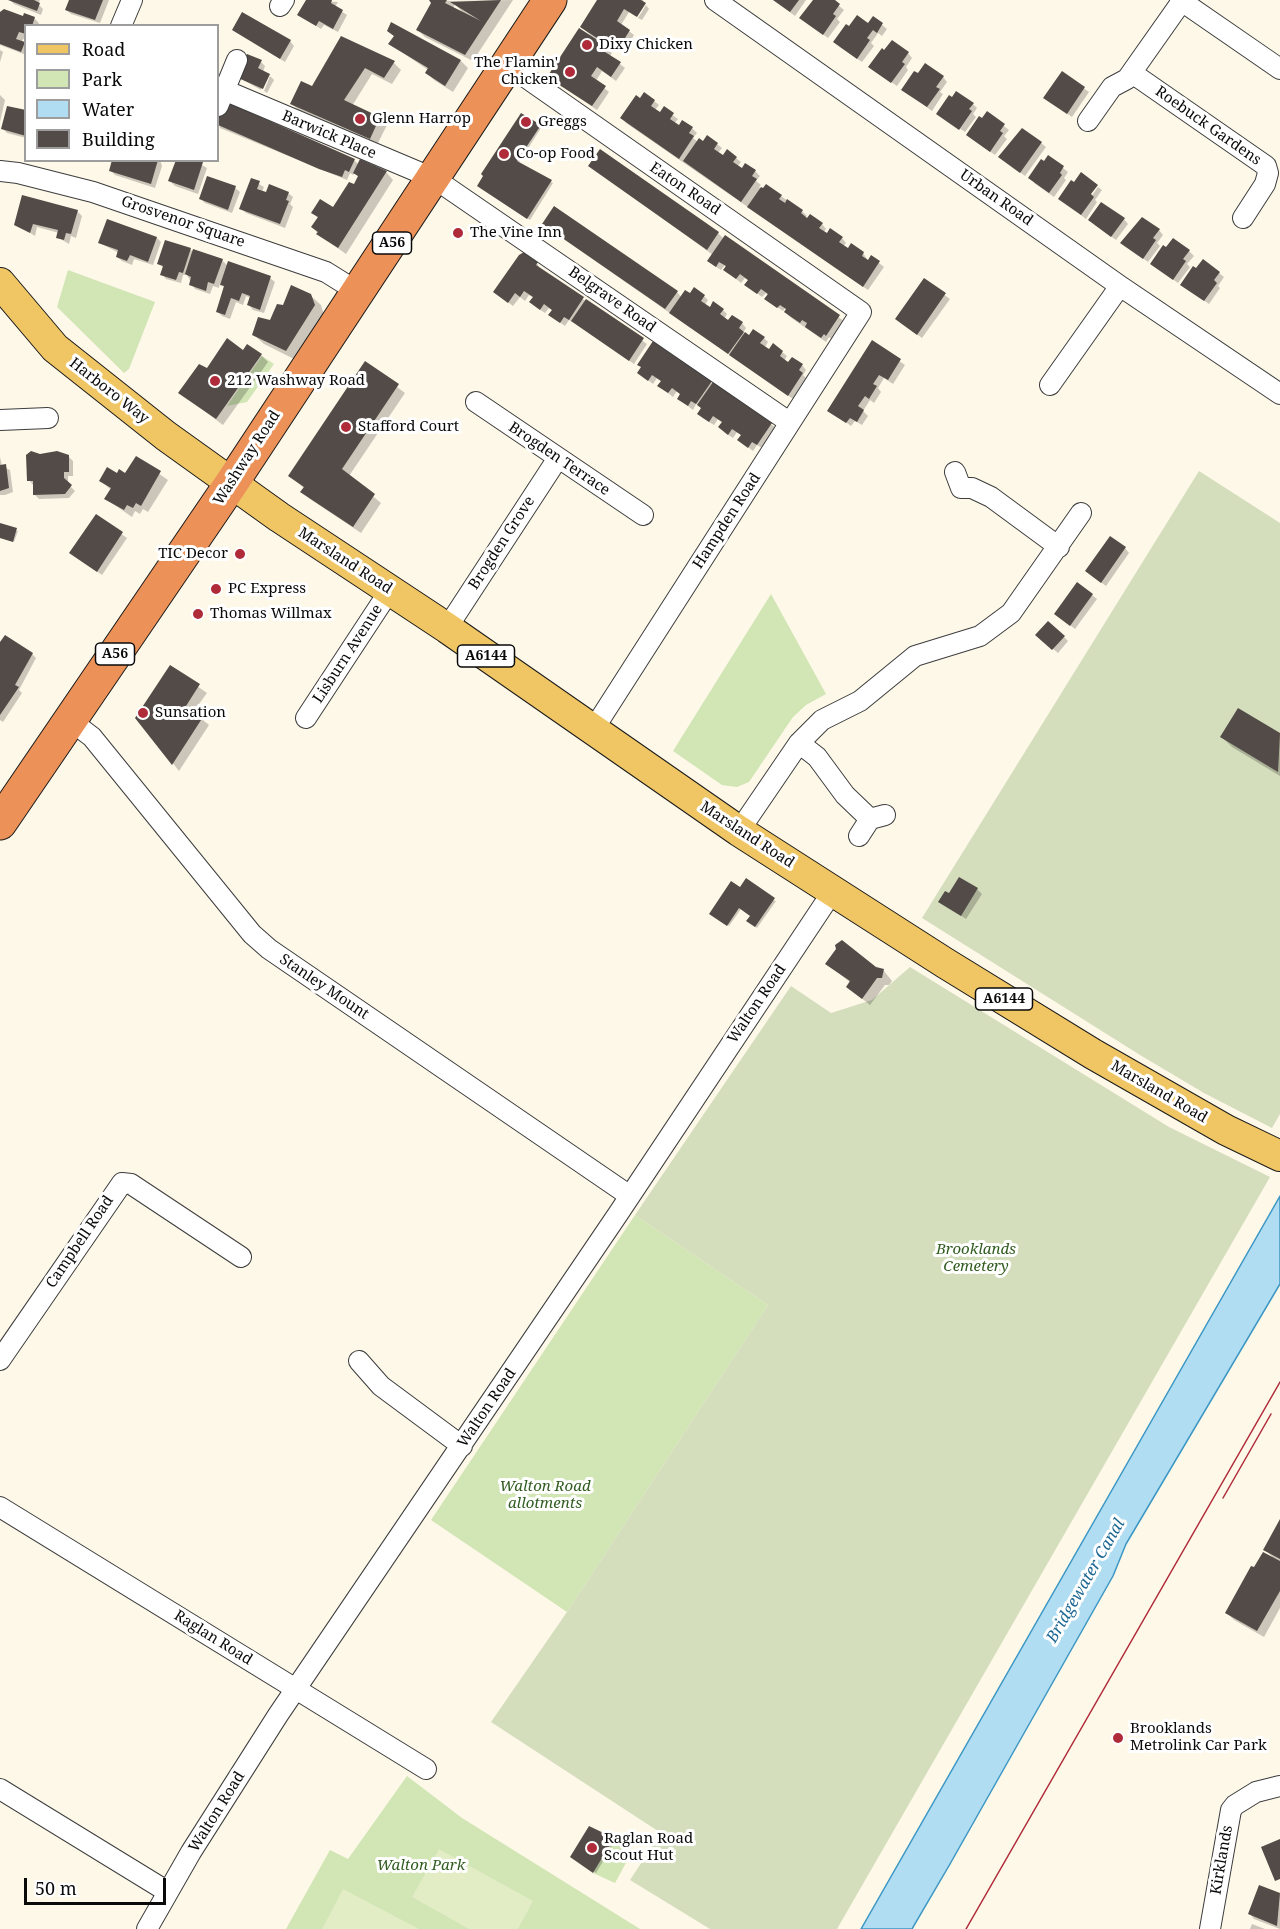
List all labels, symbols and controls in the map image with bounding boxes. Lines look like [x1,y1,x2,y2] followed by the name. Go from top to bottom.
[24,24,219,162] legend
[599,36,693,54] place label: Dixy Chicken
[82,37,125,61] text: Road
[580,38,594,52] marker: Dixy Chicken
[474,54,558,89] place label: The Flamin' Chicken
[563,65,577,79] marker: The Flamin' Chicken
[82,67,122,91] text: Park
[1152,83,1264,169] street label: Roebuck Gardens
[82,97,134,121] text: Water
[279,107,379,163] street label: Barwick Place
[372,110,471,128] place label: Glenn Harrop
[353,112,367,126] marker: Glenn Harrop
[538,113,587,131] place label: Greggs
[519,115,533,129] marker: Greggs
[82,127,155,151] text: Building
[516,145,595,163] place label: Co-op Food
[497,147,511,161] marker: Co-op Food
[646,159,724,219] street label: Eaton Road
[956,166,1036,230] street label: Urban Road
[119,192,247,252] street label: Grosvenor Square
[470,224,562,242] place label: The Vine Inn
[451,226,465,240] marker: The Vine Inn
[372,232,412,254] road number: A56
[565,263,659,337] street label: Belgrave Road
[66,354,152,428] street label: Harboro Way
[227,372,365,390] place label: 212 Washway Road
[208,374,222,388] marker: 212 Washway Road
[210,407,284,509] street label: Washway Road
[358,418,459,436] place label: Stafford Court
[505,418,613,500] street label: Brogden Terrace
[339,420,353,434] marker: Stafford Court
[689,470,765,572] street label: Hampden Road
[465,493,539,593] street label: Brogden Grove
[295,524,395,598] street label: Marsland Road
[158,545,228,563] place label: TIC Decor
[233,547,247,561] marker: TIC Decor
[228,580,306,598] place label: PC Express
[209,582,223,596] marker: PC Express
[309,601,387,707] street label: Lisburn Avenue
[210,605,332,623] place label: Thomas Willmax
[191,607,205,621] marker: Thomas Willmax
[96,643,134,665] road number: A56
[458,645,514,667] road number: A6144
[155,704,226,722] place label: Sunsation
[136,706,150,720] marker: Sunsation
[697,798,797,872] street label: Marsland Road
[276,951,372,1023] street label: Stanley Mount
[724,961,790,1047] street label: Walton Road
[976,988,1032,1010] road number: A6144
[1108,1057,1210,1127] street label: Marsland Road
[42,1192,118,1292] street label: Campbell Road
[936,1241,1016,1276] park label: Brooklands Cemetery
[454,1365,520,1451] street label: Walton Road
[499,1478,591,1513] park label: Walton Road allotments
[1043,1516,1129,1646] water label: Bridgewater Canal
[170,1607,256,1669] street label: Raglan Road
[1130,1720,1267,1755] place label: Brooklands Metrolink Car Park
[1111,1731,1125,1745] marker: Brooklands Metrolink Car Park
[185,1768,249,1856] street label: Walton Road
[1207,1824,1237,1896] street label: Kirklands
[604,1830,693,1865] place label: Raglan Road Scout Hut
[585,1841,599,1855] marker: Raglan Road Scout Hut
[377,1857,465,1875] park label: Walton Park
[27,1866,170,1904] scale bar
[35,1876,77,1900] text: 50 m

